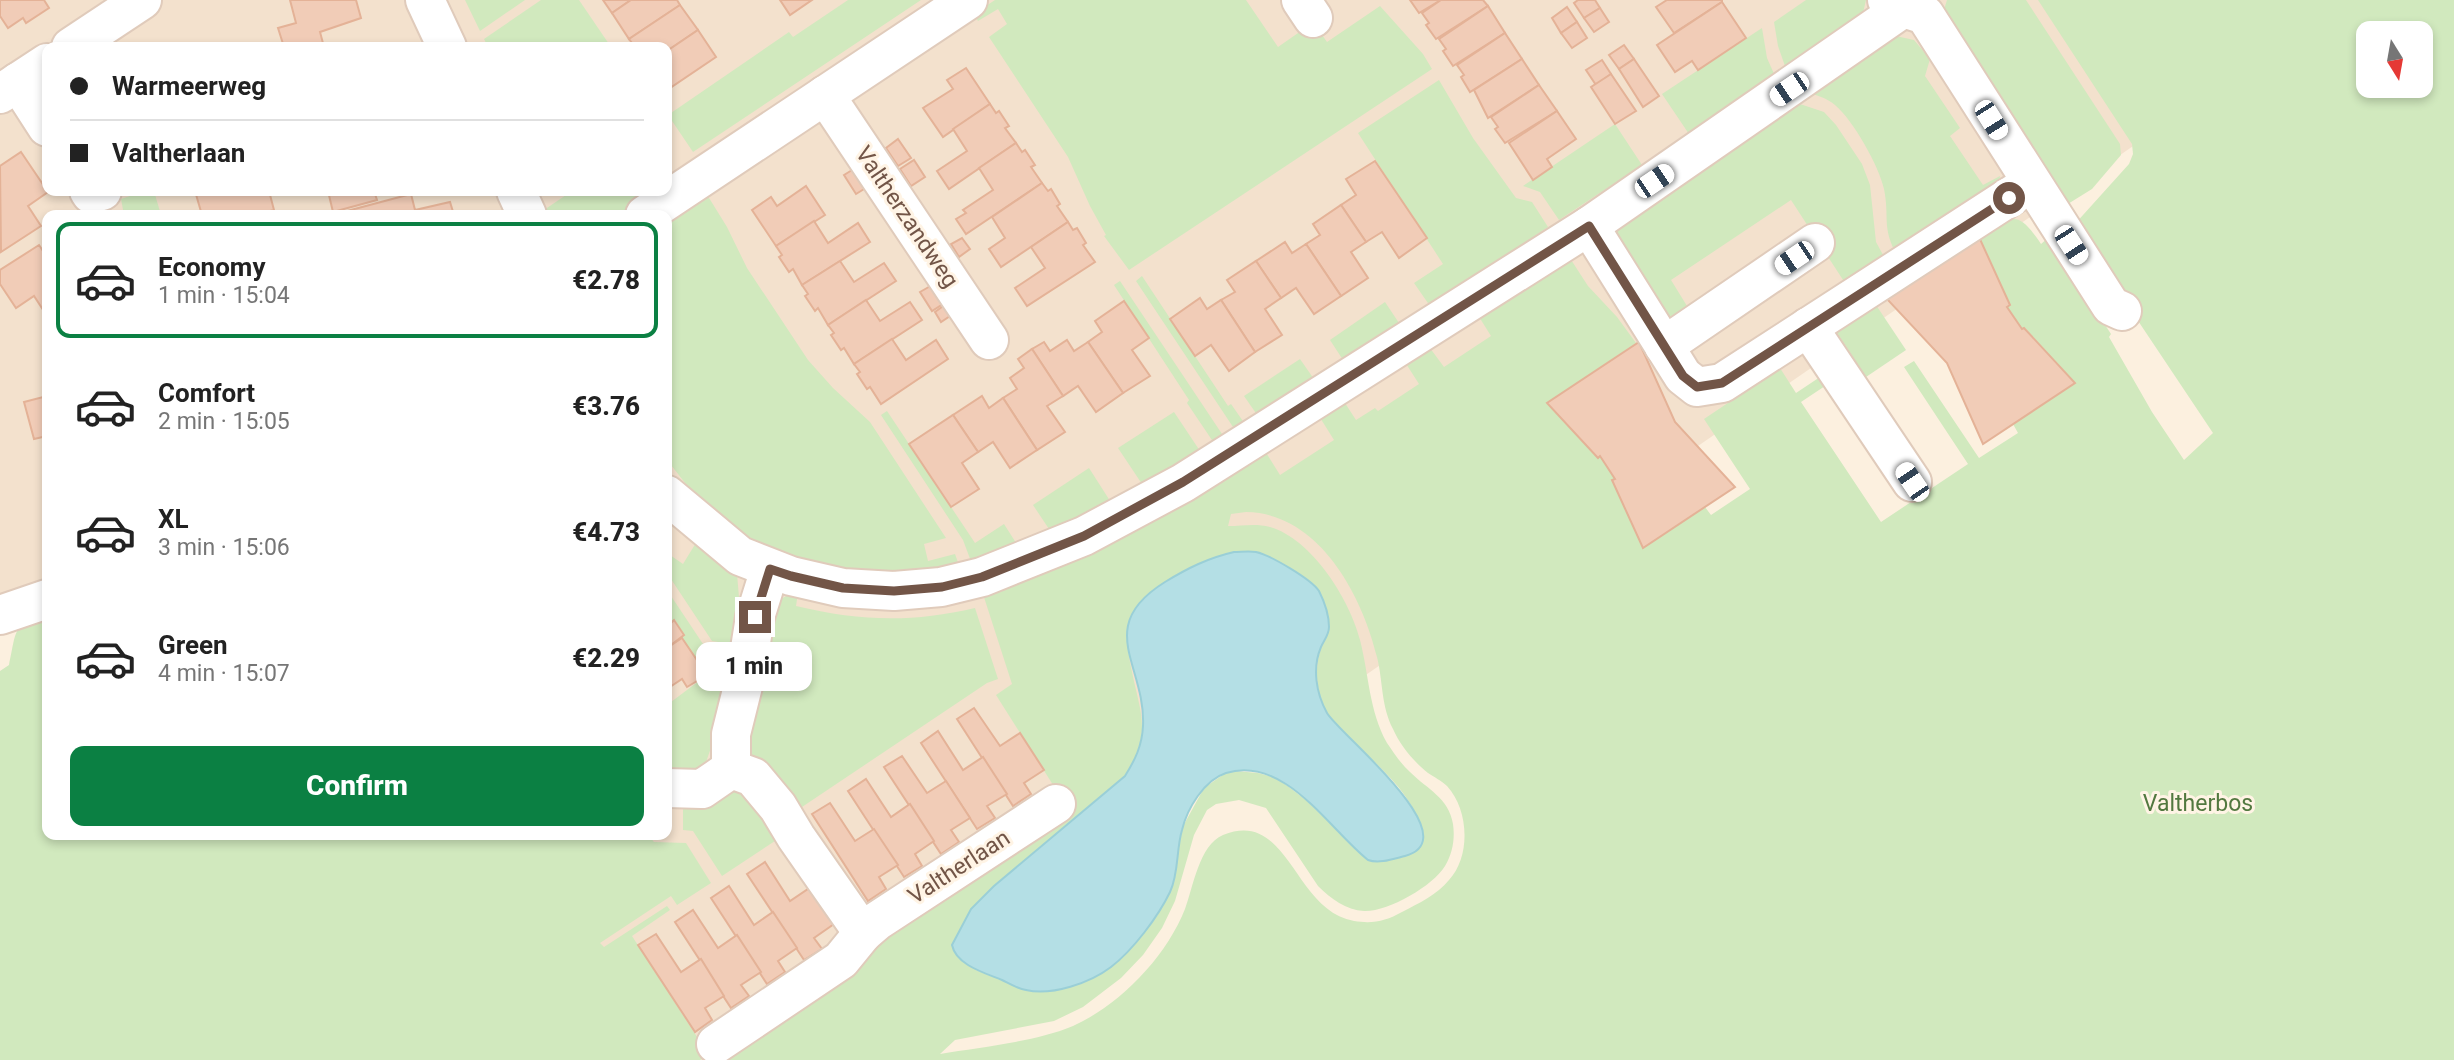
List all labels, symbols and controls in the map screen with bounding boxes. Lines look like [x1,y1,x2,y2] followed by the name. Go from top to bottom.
[2356,21,2432,98] north arrow
[2356,21,2433,98] map controls
[1766,69,1813,109] car
[112,71,266,101] text: Warmeerweg
[1971,97,2012,143] car
[112,138,245,168] text: Valtherlaan
[850,141,964,293] street label: Valtherzandweg
[1631,161,1678,201] car
[1993,182,2025,214] route start
[2051,222,2092,268] car
[1771,238,1818,278] car
[74,249,137,312] icon: car
[158,252,265,282] text: Economy
[572,265,640,295] text: €2.78
[158,282,290,309] text: 1 min · 15:04
[74,375,137,438] icon: car
[158,378,255,408] text: Comfort
[572,391,640,421] text: €3.76
[158,408,290,435] text: 2 min · 15:05
[1892,459,1933,505] car
[74,501,137,564] icon: car
[158,504,189,534] text: XL
[572,517,640,547] text: €4.73
[158,534,290,561] text: 3 min · 15:06
[739,601,771,633] route end
[74,627,137,690] icon: car
[158,630,228,660] text: Green
[697,642,813,690] callout: 1 min
[572,643,640,673] text: €2.29
[725,653,783,680] text: 1 min
[158,660,290,687] text: 4 min · 15:07
[70,746,644,826] button: Confirm
[2143,790,2253,817] park label: Valtherbos
[903,824,1015,910] street label: Valtherlaan

